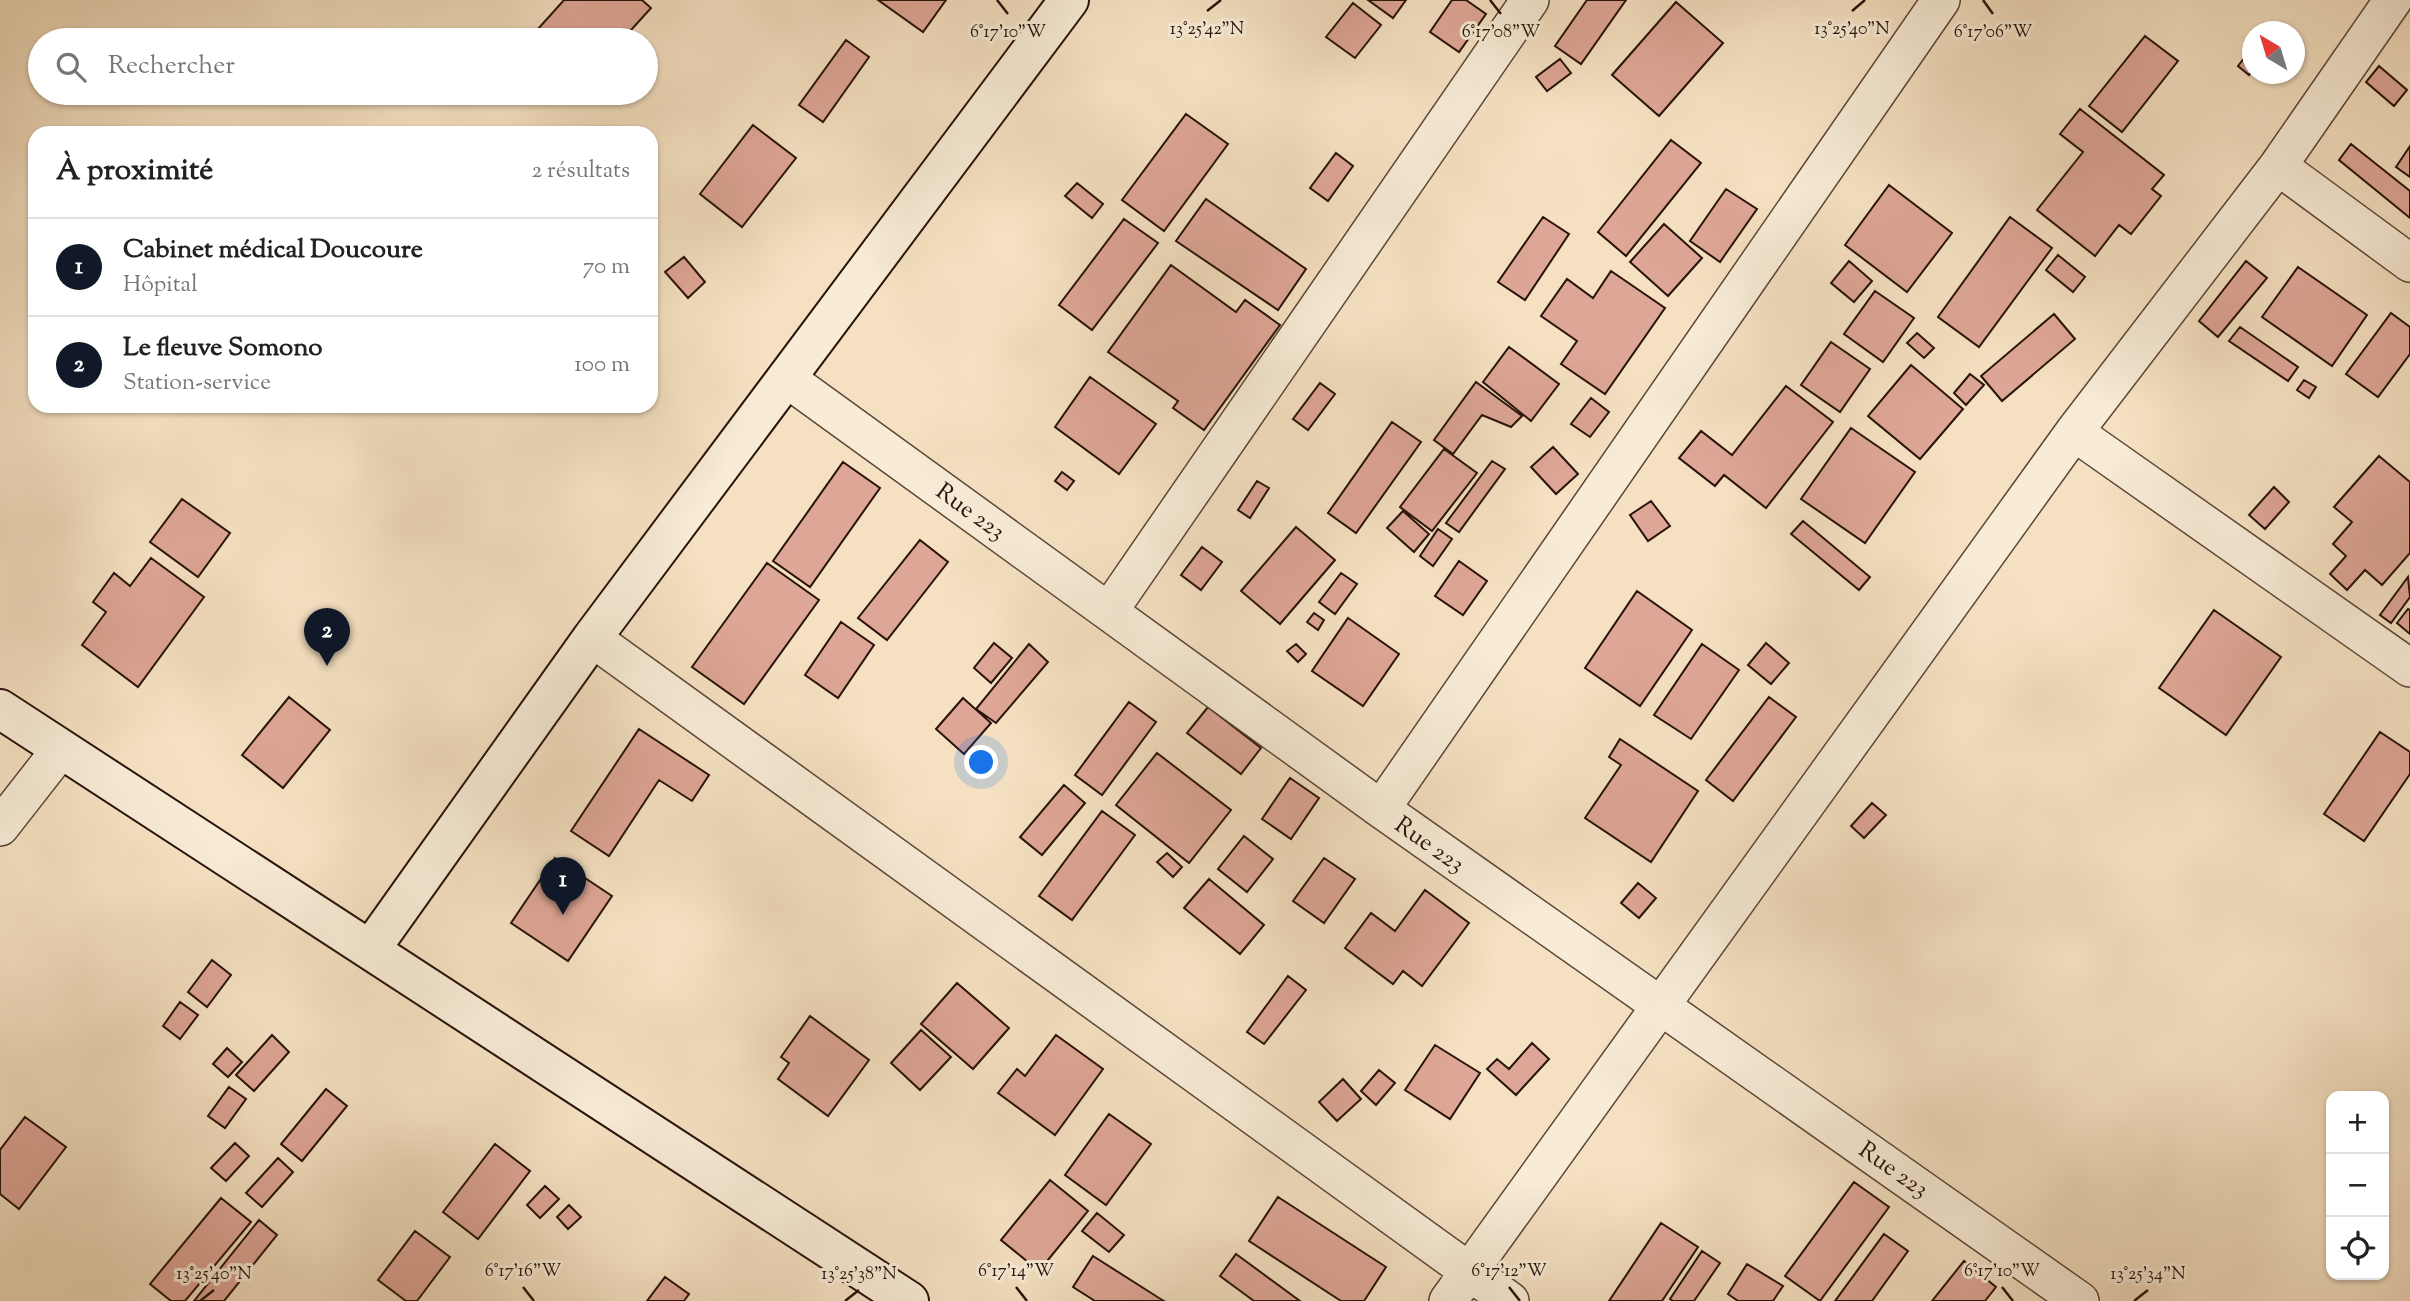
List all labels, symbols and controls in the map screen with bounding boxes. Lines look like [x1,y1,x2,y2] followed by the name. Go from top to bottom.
[1170,17,1244,43] text: 13°25'42"N
[1814,17,1890,43] text: 13°25'40"N
[970,20,1046,46] text: 6°17'10"W
[1462,20,1540,46] text: 6°17'08"W
[1954,20,2032,46] text: 6°17'06"W
[2242,21,2305,84] north arrow
[28,28,658,105] search box
[52,48,90,86] icon: search
[108,48,235,85] text: Rechercher
[56,150,213,193] text: À proximité
[531,155,630,188] text: 2 résultats
[123,232,423,269] text: Cabinet médical Doucoure
[75,251,83,284] text: 1
[583,251,630,284] text: 70 m
[123,269,198,302] text: Hôpital
[123,330,323,367] text: Le fleuve Somono
[74,349,84,382] text: 2
[574,349,630,382] text: 100 m
[123,367,271,400] text: Station-service
[928,476,1012,550] street label: Rue 223
[304,608,350,666] pin: 2
[964,745,998,779] your location
[1387,809,1471,882] street label: Rue 223
[540,857,586,915] pin: 1
[2326,1091,2389,1280] map controls
[2326,1091,2389,1154] button: +
[1851,1134,1935,1207] street label: Rue 223
[2326,1154,2389,1217] button: −
[2326,1217,2389,1280] button: locate
[485,1259,561,1285] text: 6°17'16"W
[978,1259,1054,1285] text: 6°17'14"W
[1471,1259,1547,1285] text: 6°17'12"W
[1964,1259,2040,1285] text: 6°17'10"W
[176,1262,252,1288] text: 13°25'40"N
[821,1262,897,1288] text: 13°25'38"N
[2110,1262,2186,1288] text: 13°25'34"N

